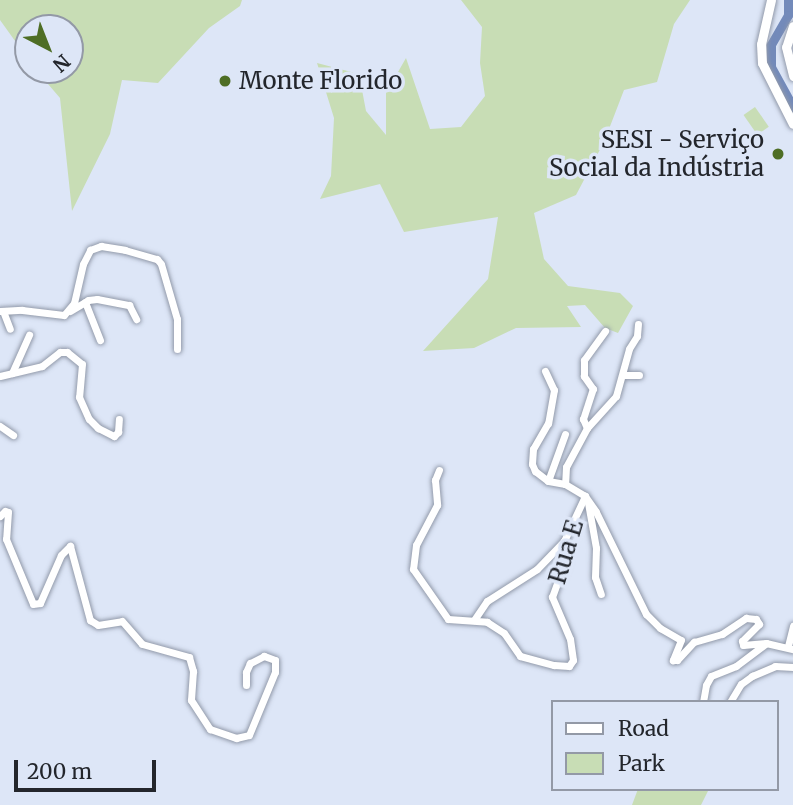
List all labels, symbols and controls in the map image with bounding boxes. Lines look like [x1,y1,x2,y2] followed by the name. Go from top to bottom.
[14,14,84,84] north arrow
[48,49,75,77] text: N
[239,67,402,95] place label: Monte Florido
[217,73,233,89] marker: Monte Florido
[549,126,764,182] place label: SESI - Serviço Social da Indústria
[770,146,786,162] marker: SESI - Serviço Social da Indústria
[543,517,589,587] street label: Rua E
[552,700,779,791] legend
[618,715,669,742] text: Road
[18,746,159,790] scale bar
[618,750,665,777] text: Park
[27,758,92,785] text: 200 m

